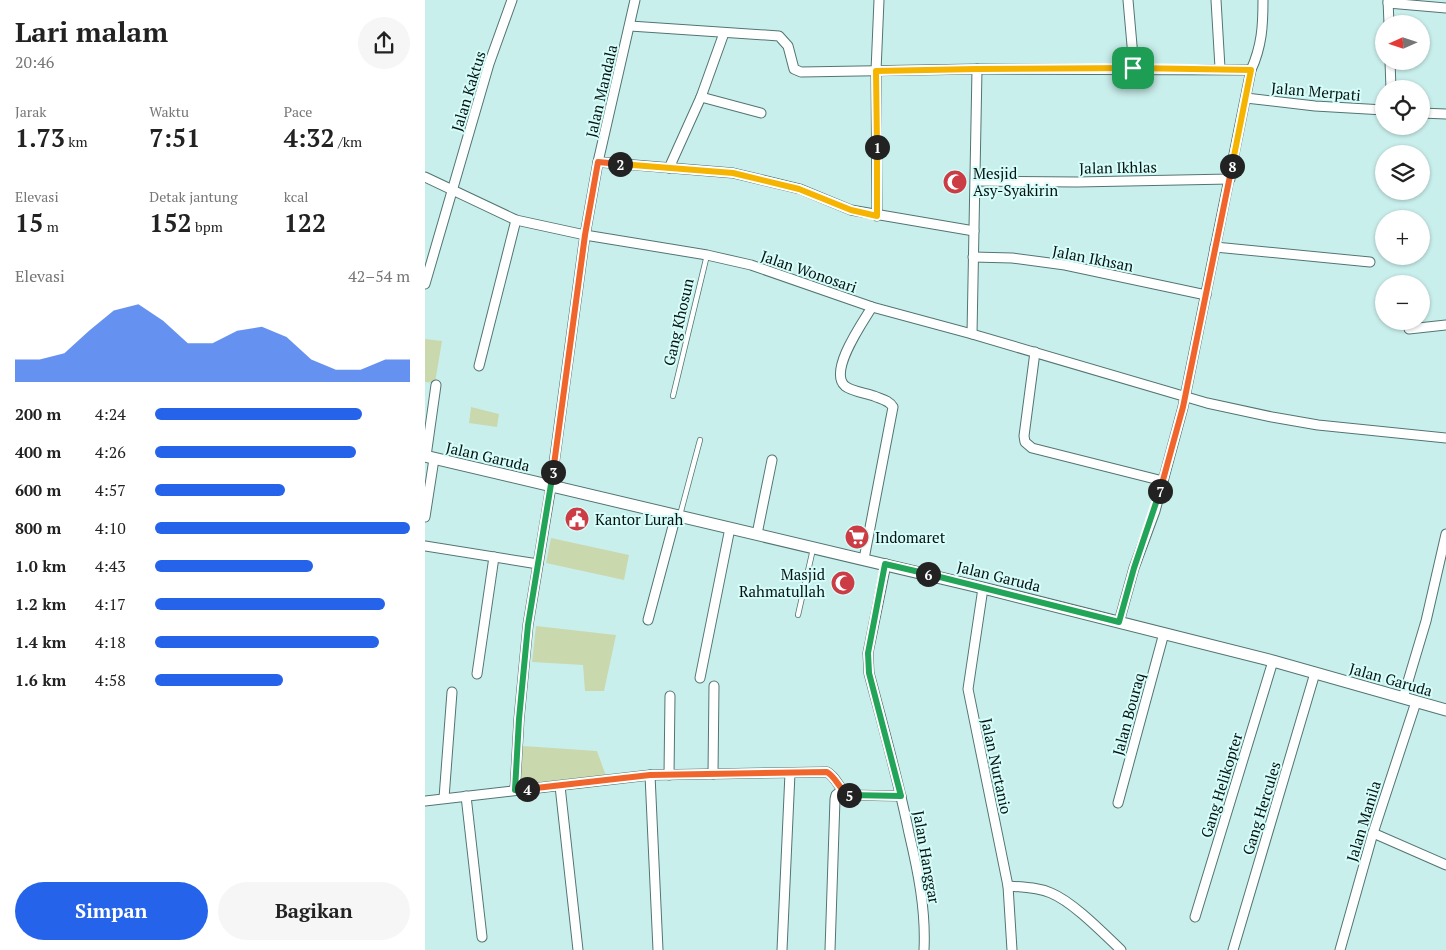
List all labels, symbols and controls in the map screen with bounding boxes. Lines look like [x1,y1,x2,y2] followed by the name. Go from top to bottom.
[15,13,168,50] text: Lari malam
[1375,15,1430,70] north arrow
[1375,15,1430,330] map controls
[358,17,410,69] button: share
[581,42,622,139] street label: Jalan Mandala
[1112,47,1154,89] pin
[446,48,490,134] street label: Jalan Kaktus
[15,51,54,73] text: 20:46
[1119,54,1147,82] icon: arrive
[1270,77,1362,105] street label: Jalan Merpati
[1375,80,1430,135] button: locate
[15,102,47,121] text: Jarak
[149,102,189,121] text: Waktu
[284,102,312,121] text: Pace
[15,121,65,154] text: 1.73
[149,121,200,154] text: 7:51
[284,121,335,154] text: 4:32
[65,132,88,151] text: km
[335,132,362,151] text: /km
[865,134,889,160] pin: 1
[874,138,881,157] text: 1
[1375,145,1430,200] button: layers
[607,152,633,176] pin: 2
[1219,154,1245,178] pin: 8
[617,155,624,174] text: 2
[1079,156,1157,178] street label: Jalan Ikhlas
[1229,157,1236,176] text: 8
[973,163,1058,200] place label: Mesjid Asy-Syakirin
[942,169,968,195] mosque icon: Mesjid Asy-Syakirin
[15,187,59,206] text: Elevasi
[149,187,238,206] text: Detak jantung
[284,187,309,206] text: kcal
[15,206,43,239] text: 15
[149,206,192,239] text: 152
[284,206,326,239] text: 122
[1375,210,1430,265] button: +
[43,217,59,236] text: m
[192,217,223,236] text: bpm
[1051,240,1135,276] street label: Jalan Ikhsan
[758,245,860,297] street label: Jalan Wonosari
[15,265,65,287] text: Elevasi
[348,265,410,287] text: 42–54 m
[1375,275,1430,330] button: −
[658,276,698,368] street label: Gang Khosun
[15,403,61,425] text: 200 m
[95,403,126,425] text: 4:24
[444,437,532,475] street label: Jalan Garuda
[15,441,61,463] text: 400 m
[95,441,126,463] text: 4:26
[541,460,565,484] pin: 3
[550,463,557,482] text: 3
[1147,478,1173,504] pin: 7
[15,479,61,501] text: 600 m
[95,479,126,501] text: 4:57
[1157,482,1164,501] text: 7
[564,506,590,532] public building icon: Kantor Lurah
[595,509,684,529] place label: Kantor Lurah
[15,517,61,539] text: 800 m
[95,517,126,539] text: 4:10
[844,524,870,550] supermarket icon: Indomaret
[875,527,946,547] place label: Indomaret
[15,555,66,577] text: 1.0 km
[95,555,126,577] text: 4:43
[955,556,1043,596] street label: Jalan Garuda
[915,562,941,586] pin: 6
[739,564,825,601] place label: Masjid Rahmatullah
[925,565,932,584] text: 6
[830,570,856,596] mosque icon: Masjid Rahmatullah
[15,593,66,615] text: 1.2 km
[95,593,126,615] text: 4:17
[15,631,66,653] text: 1.4 km
[95,631,126,653] text: 4:18
[1347,658,1435,701] street label: Jalan Garuda
[15,669,66,691] text: 1.6 km
[95,669,126,691] text: 4:58
[1107,670,1149,758] street label: Jalan Bouraq
[977,716,1017,816] street label: Jalan Nurtanio
[1196,730,1247,840] street label: Gang Helikopter
[1237,759,1285,857] street label: Gang Hercules
[515,776,539,802] pin: 4
[1341,778,1385,864] street label: Jalan Manila
[524,780,531,799] text: 4
[837,782,861,808] pin: 5
[846,786,853,805] text: 5
[909,809,945,905] street label: Jalan Hanggar
[15,882,208,940] button: Simpan
[218,882,410,940] button: Bagikan

